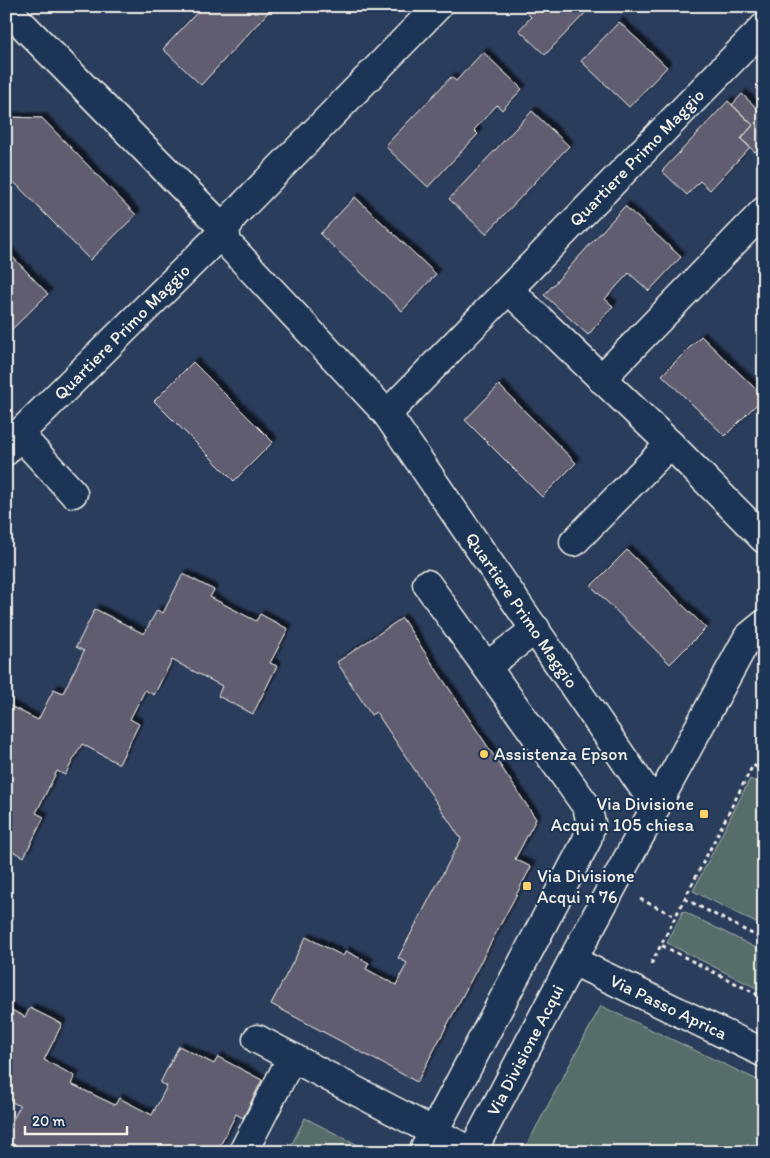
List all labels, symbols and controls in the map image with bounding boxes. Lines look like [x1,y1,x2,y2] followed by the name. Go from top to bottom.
[565,84,709,231] street label: Quartiere Primo Maggio
[49,259,195,405] street label: Quartiere Primo Maggio
[461,528,583,692] street label: Quartiere Primo Maggio
[494,743,628,765] place label: Assistenza Epson
[478,748,490,760] marker: Assistenza Epson
[551,793,695,836] place label: Via Divisione Acqui n 105 chiesa
[698,808,710,820] marker: Via Divisione Acqui n 105 chiesa
[537,865,635,908] place label: Via Divisione Acqui n 76
[521,880,533,892] marker: Via Divisione Acqui n 76
[606,969,731,1045] street label: Via Passo Aprica
[482,981,569,1120] street label: Via Divisione Acqui
[25,1103,128,1135] scale bar
[32,1112,66,1130] text: 20 m

